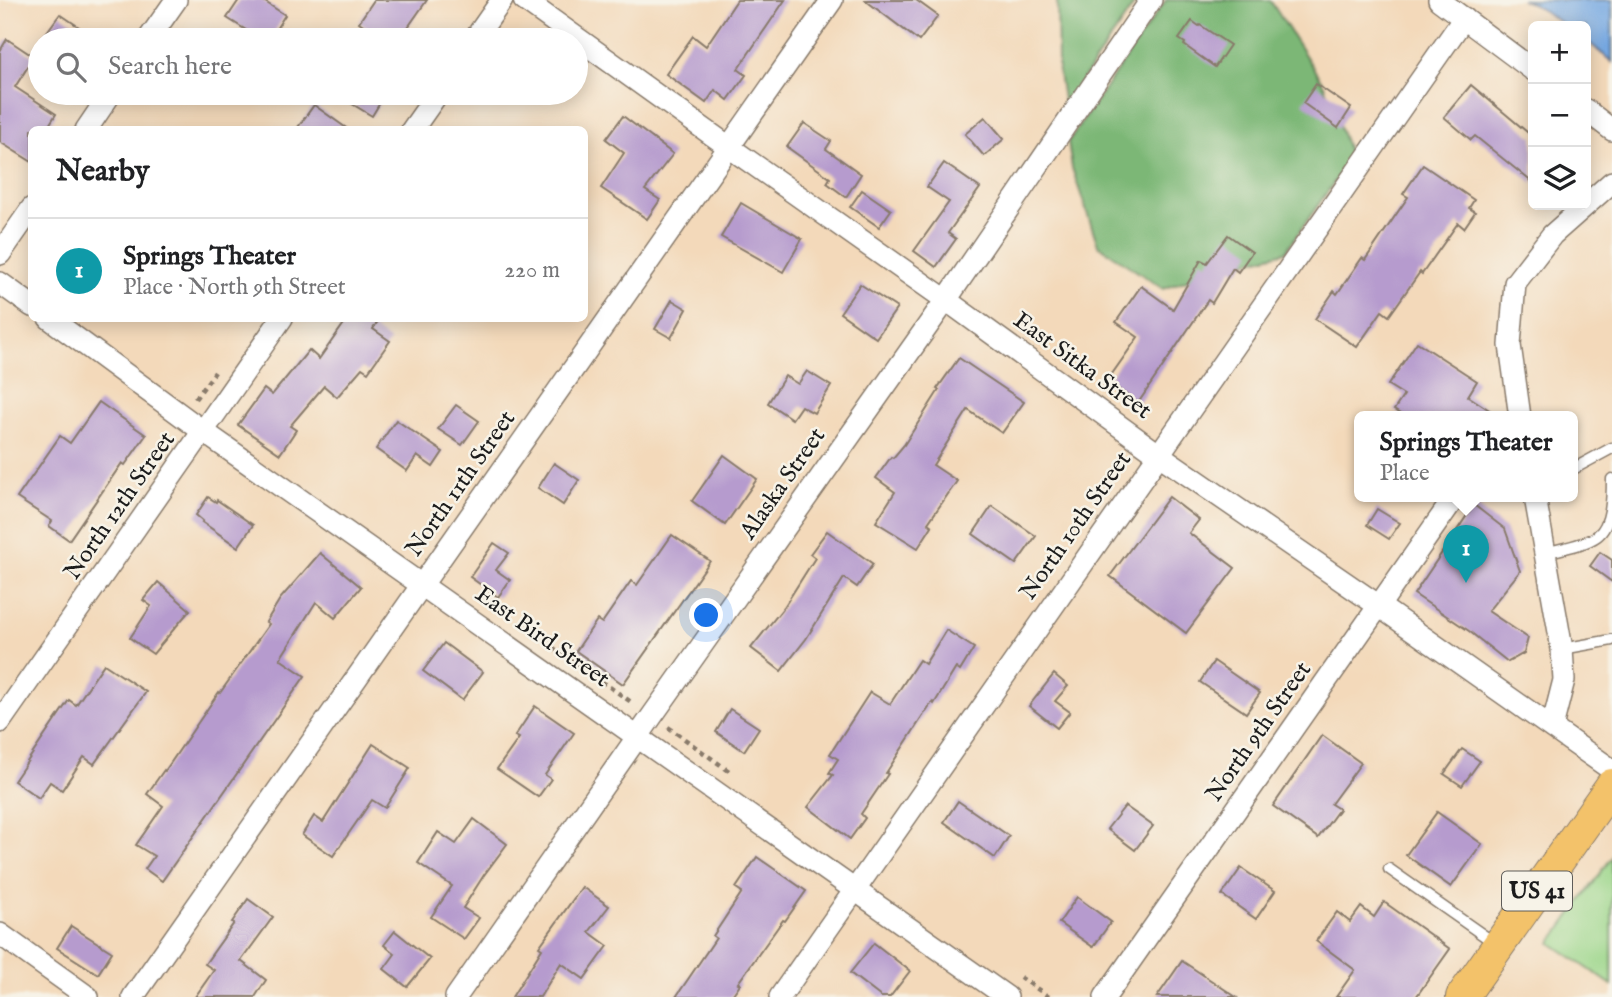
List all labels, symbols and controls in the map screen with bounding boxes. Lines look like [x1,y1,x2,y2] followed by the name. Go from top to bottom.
[1528,21,1591,210] map controls
[1528,21,1591,84] button: +
[28,28,588,105] search box
[52,48,90,86] icon: search
[108,50,232,83] text: Search here
[1528,84,1591,147] button: −
[1528,147,1591,210] button: layers
[56,153,149,191] text: Nearby
[123,240,296,273] text: Springs Theater
[75,256,83,285] text: 1
[504,256,560,285] text: 220 m
[123,273,346,302] text: Place · North 9th Street
[1007,305,1157,427] street label: East Sitka Street
[399,405,523,563] street label: North 11th Street
[1354,411,1578,502] popup
[733,422,833,547] street label: Alaska Street
[57,426,183,586] street label: North 12th Street
[1380,426,1553,459] text: Springs Theater
[1013,446,1139,606] street label: North 10th Street
[1380,459,1429,488] text: Place
[1443,525,1489,583] pin: 1
[469,579,615,695] street label: East Bird Street
[689,598,723,632] your location
[1199,656,1319,808] street label: North 9th Street
[1502,872,1572,911] road number: US 41

